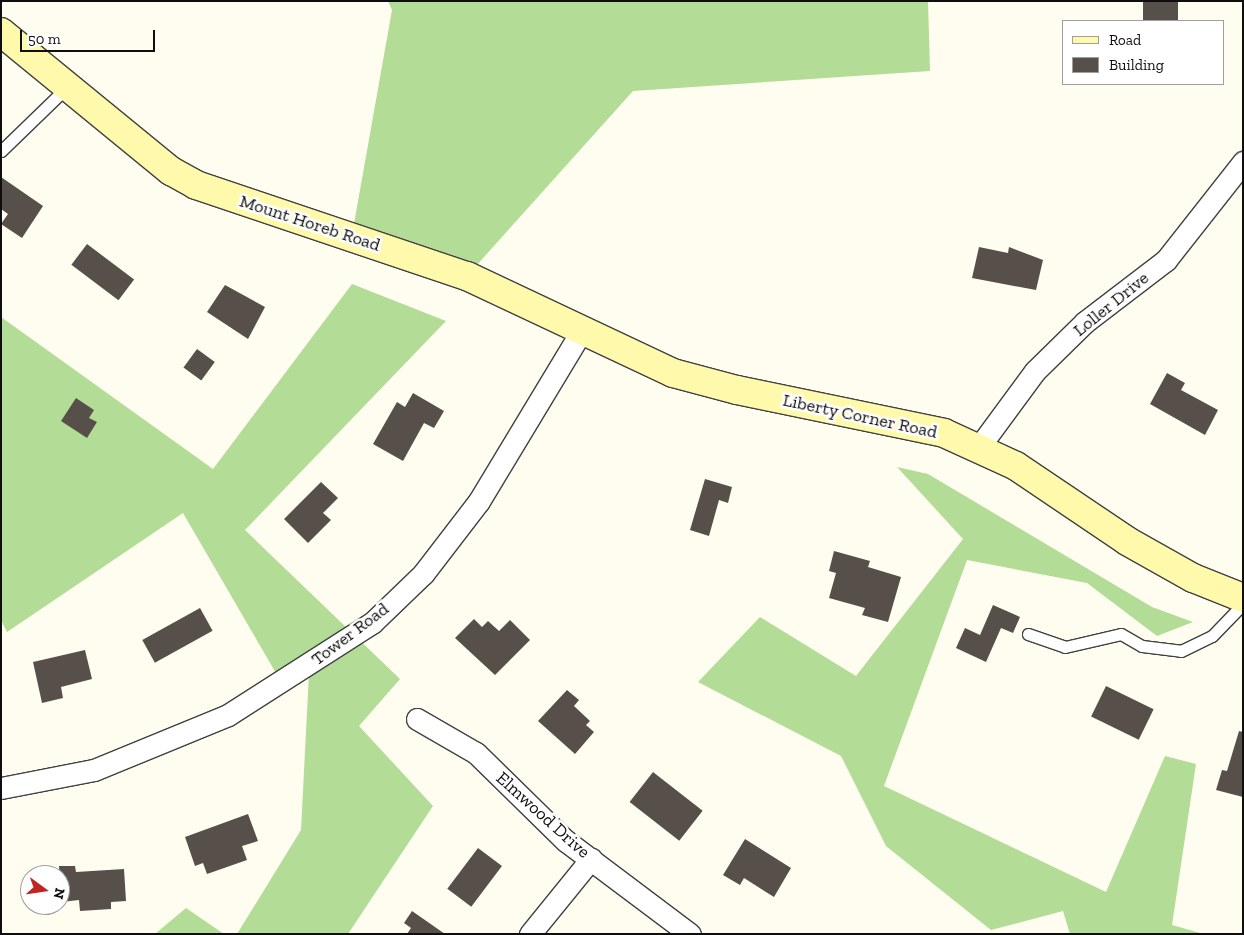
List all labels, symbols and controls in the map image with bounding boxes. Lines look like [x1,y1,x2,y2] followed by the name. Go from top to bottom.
[22,20,158,52] scale bar
[1062,20,1224,85] legend
[28,30,61,48] text: 50 m
[1109,31,1141,49] text: Road
[1109,56,1164,74] text: Building
[237,190,383,256] street label: Mount Horeb Road
[1069,267,1153,341] street label: Loller Drive
[780,389,940,443] street label: Liberty Corner Road
[307,598,393,670] street label: Tower Road
[492,767,594,863] street label: Elmwood Drive
[20,865,70,915] north arrow
[50,886,69,901] text: N

